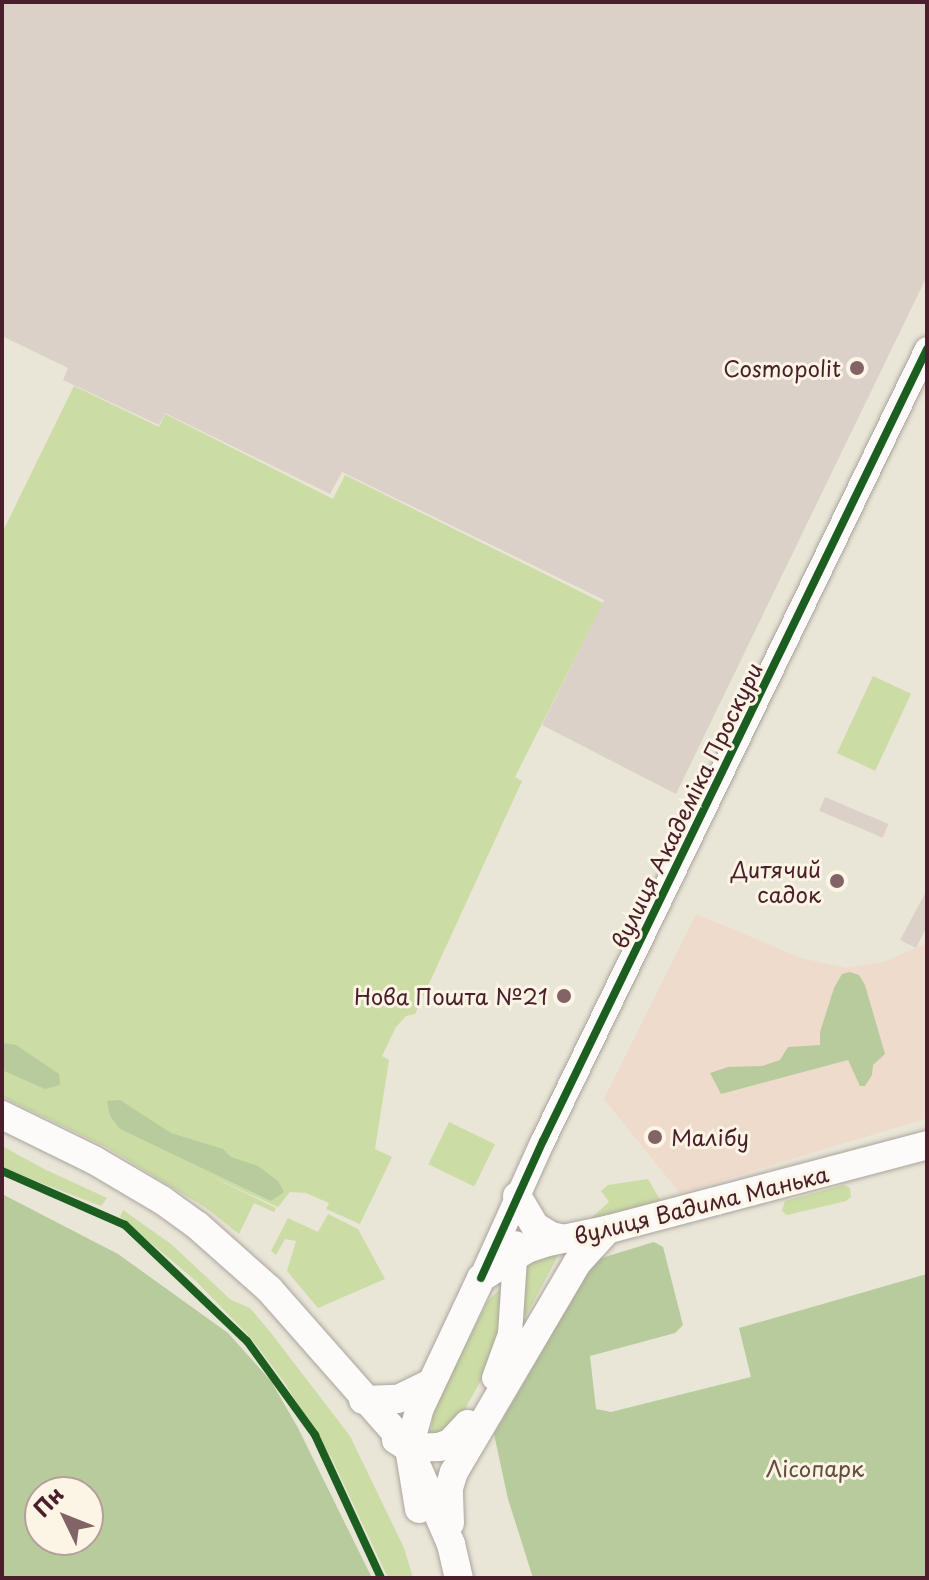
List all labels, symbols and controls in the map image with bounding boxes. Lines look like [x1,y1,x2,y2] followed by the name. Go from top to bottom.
[723,355,841,381] place label: Cosmopolit
[848,359,866,377] marker: Cosmopolit
[605,657,767,953] street label: вулиця Академіка Проскури
[731,855,821,906] place label: Дитячий садок
[828,872,846,890] marker: Дитячий садок
[352,983,548,1009] place label: Нова Пошта №21
[555,987,573,1005] marker: Нова Пошта №21
[671,1124,749,1150] place label: Малібу
[646,1128,664,1146] marker: Малібу
[570,1159,832,1249] street label: вулиця Вадима Манька
[766,1455,864,1481] park label: Лісопарк
[24,1476,104,1556] north arrow
[25,1478,70,1524] text: Пн

